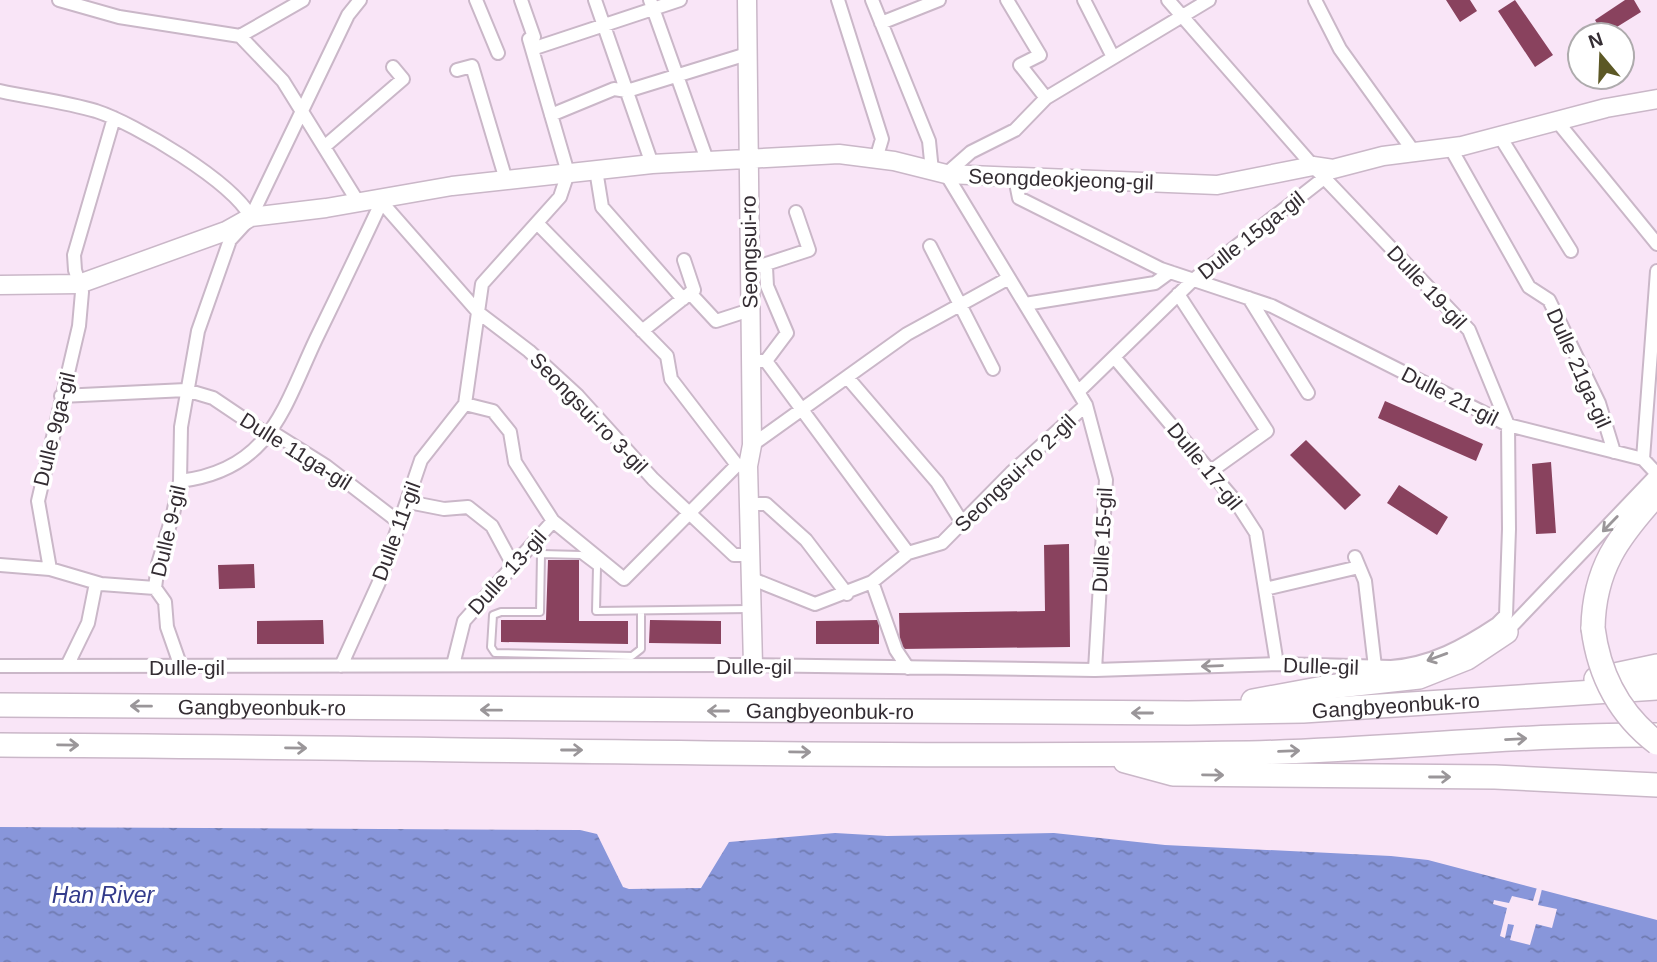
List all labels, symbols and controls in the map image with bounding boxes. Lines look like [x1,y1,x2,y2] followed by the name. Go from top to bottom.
[1566,21,1636,91] north arrow
[1586,28,1606,53] text: N
[968,164,1154,194] street label: Seongdeokjeong-gil
[1193,186,1309,284] street label: Dulle 15ga-gil
[737,195,761,309] street label: Seongsui-ro
[1383,241,1471,333] street label: Dulle 19-gil
[1542,305,1616,431] street label: Dulle 21ga-gil
[526,348,652,478] street label: Seongsui-ro 3-gil
[1398,362,1502,430] street label: Dulle 21-gil
[29,370,79,488] street label: Dulle 9ga-gil
[236,408,356,494] street label: Dulle 11ga-gil
[950,410,1080,536] street label: Seongsui-ro 2-gil
[1163,418,1247,514] street label: Dulle 17-gil
[367,478,425,584] street label: Dulle 11-gil
[146,483,190,579] street label: Dulle 9-gil
[1088,487,1116,593] street label: Dulle 15-gil
[1601,515,1618,532] one-way arrow
[463,525,551,619] street label: Dulle 13-gil
[1427,652,1449,664] one-way arrow
[1283,653,1359,679] street label: Dulle-gil
[716,655,792,678] street label: Dulle-gil
[149,656,225,679] street label: Dulle-gil
[1200,659,1223,673] one-way arrow
[1311,688,1480,722] street label: Gangbyeonbuk-ro
[178,695,346,719] street label: Gangbyeonbuk-ro
[130,699,153,713] one-way arrow
[746,699,914,723] street label: Gangbyeonbuk-ro
[480,703,503,716] one-way arrow
[707,704,730,718] one-way arrow
[1131,706,1154,720] one-way arrow
[1504,732,1527,745] one-way arrow
[56,738,79,752] one-way arrow
[284,741,307,755] one-way arrow
[560,743,583,757] one-way arrow
[788,745,811,759] one-way arrow
[1277,745,1300,758] one-way arrow
[1201,768,1224,782] one-way arrow
[1428,770,1451,784] one-way arrow
[52,882,155,908] water label: Han River

